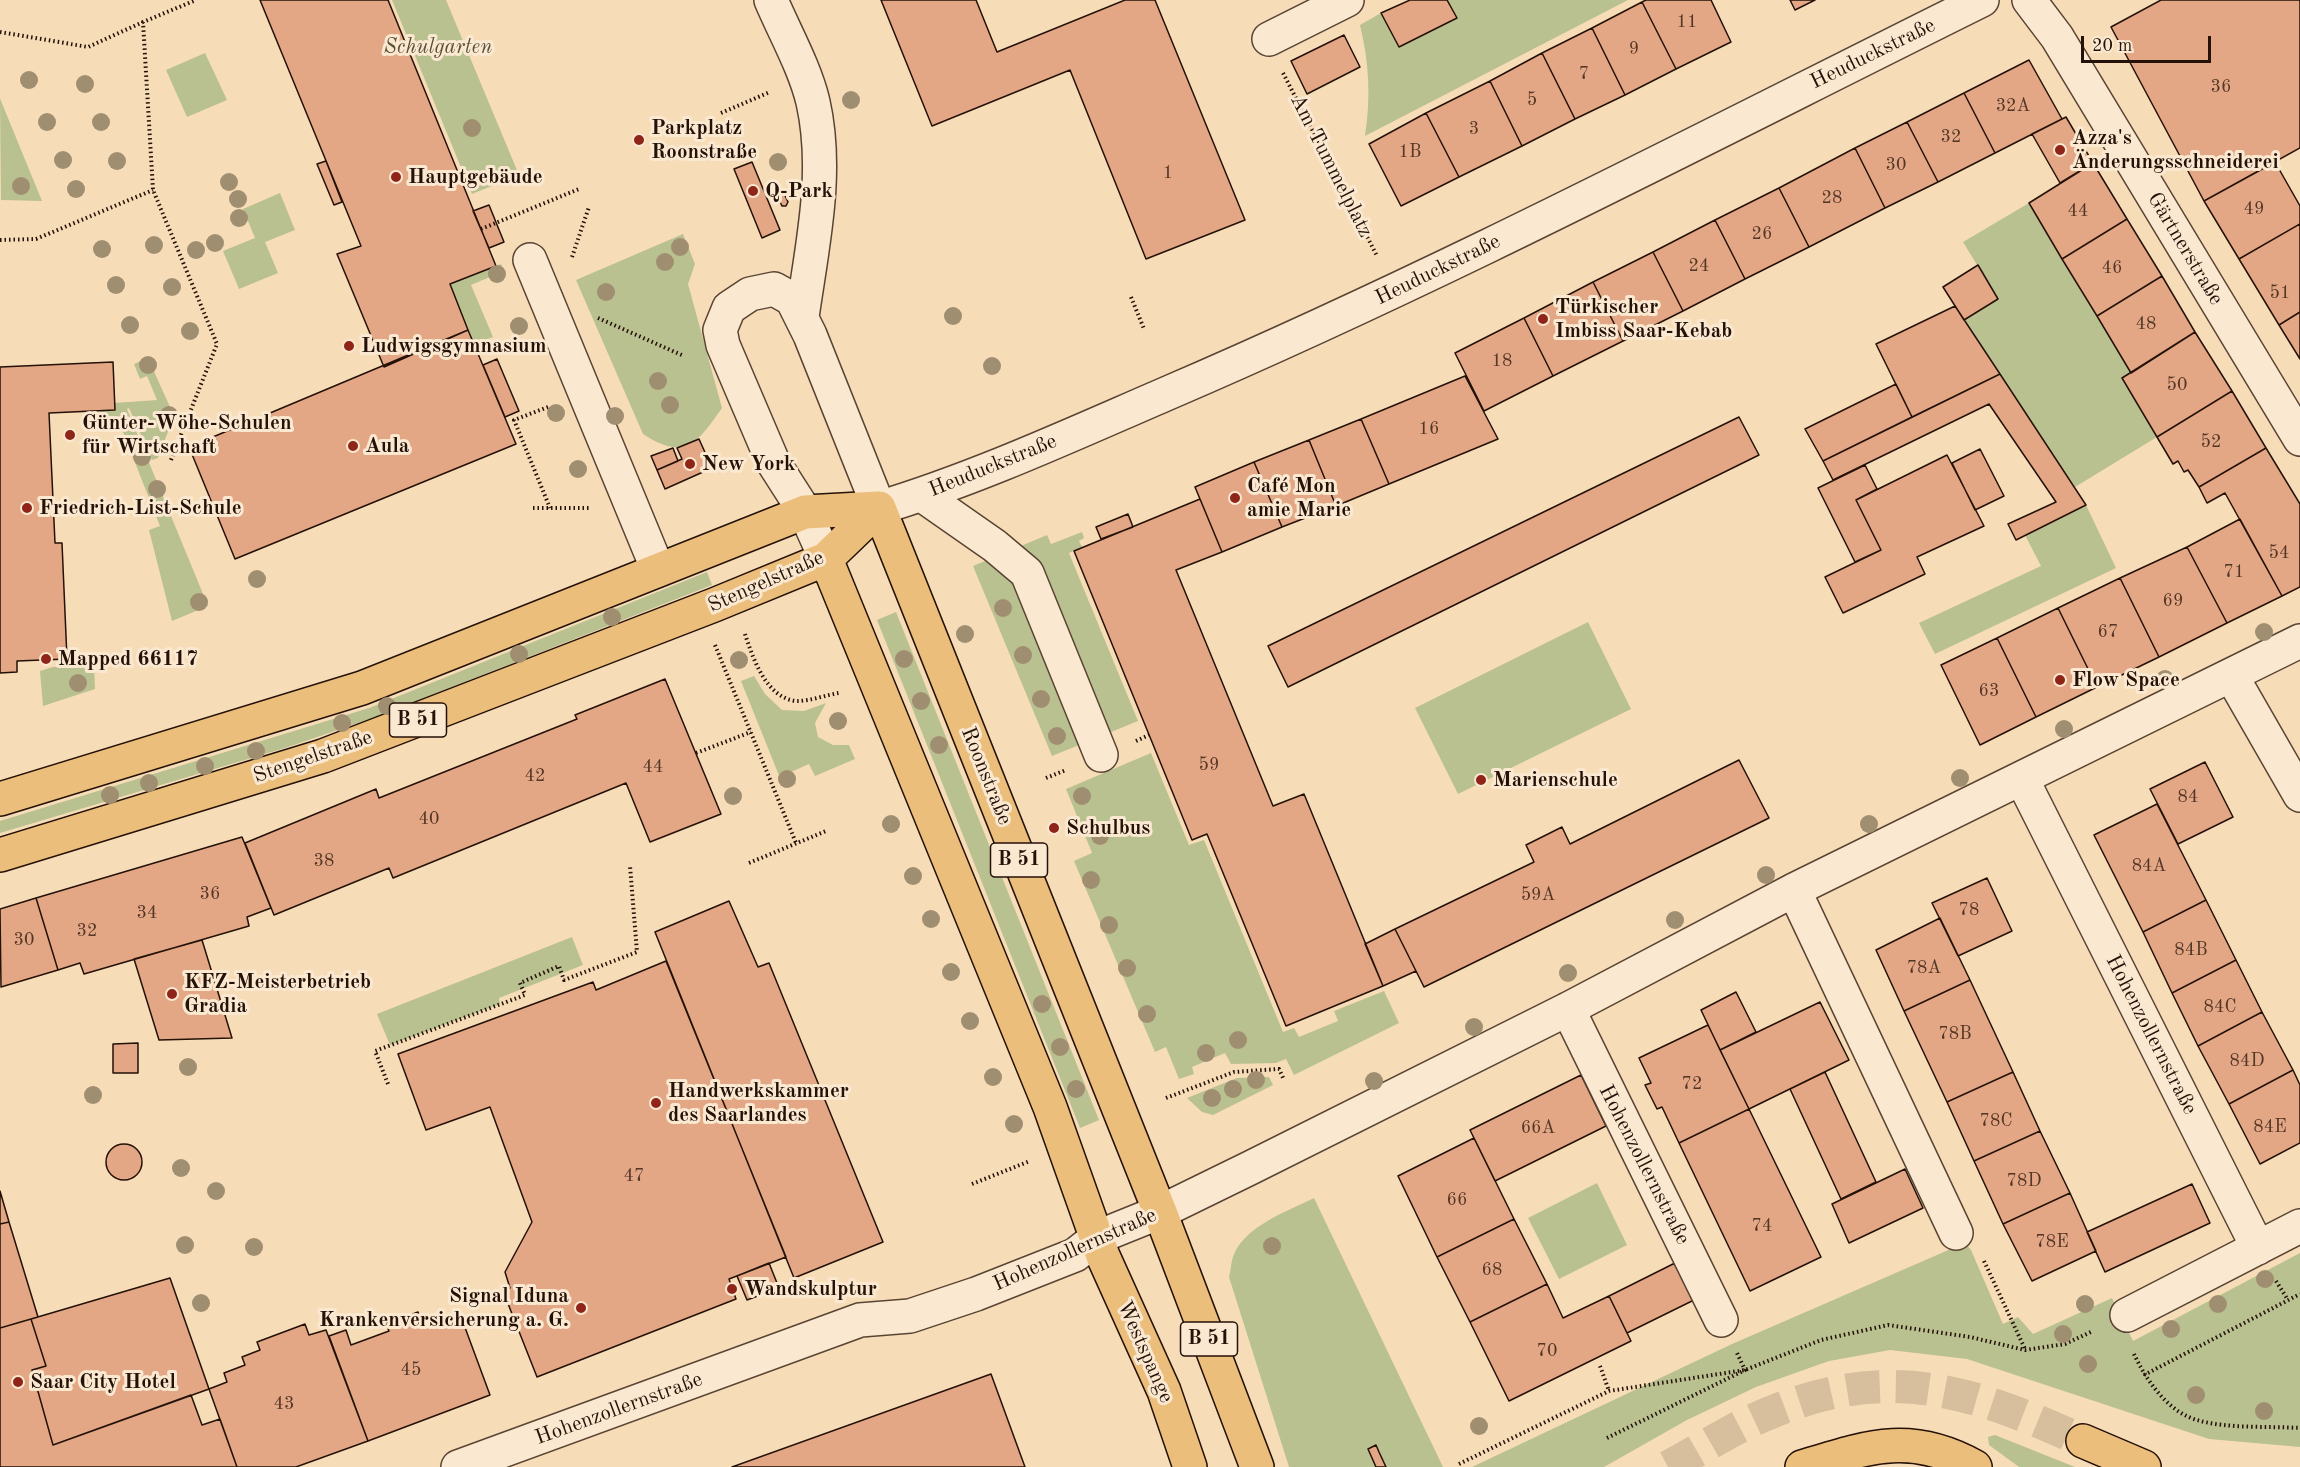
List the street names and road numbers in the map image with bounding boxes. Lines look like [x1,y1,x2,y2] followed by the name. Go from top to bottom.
[1806,13,1940,95] street label: Heuduckstraße
[1284,90,1378,242] street label: Am Tummelplatz
[2141,188,2229,310] street label: Gärtnerstraße
[1371,229,1505,311] street label: Heuduckstraße
[925,429,1061,503] street label: Heuduckstraße
[704,545,828,619] street label: Stengelstraße
[390,703,446,737] road number: B 51
[955,723,1017,829] street label: Roonstraße
[250,725,376,789] street label: Stengelstraße
[990,843,1048,877] road number: B 51
[2100,951,2202,1119] street label: Hohenzollernstraße
[1593,1081,1695,1249] street label: Hohenzollernstraße
[989,1203,1161,1297] street label: Hohenzollernstraße
[1111,1297,1179,1407] street label: Westspange
[1180,1322,1238,1356] road number: B 51
[532,1367,706,1451] street label: Hohenzollernstraße

